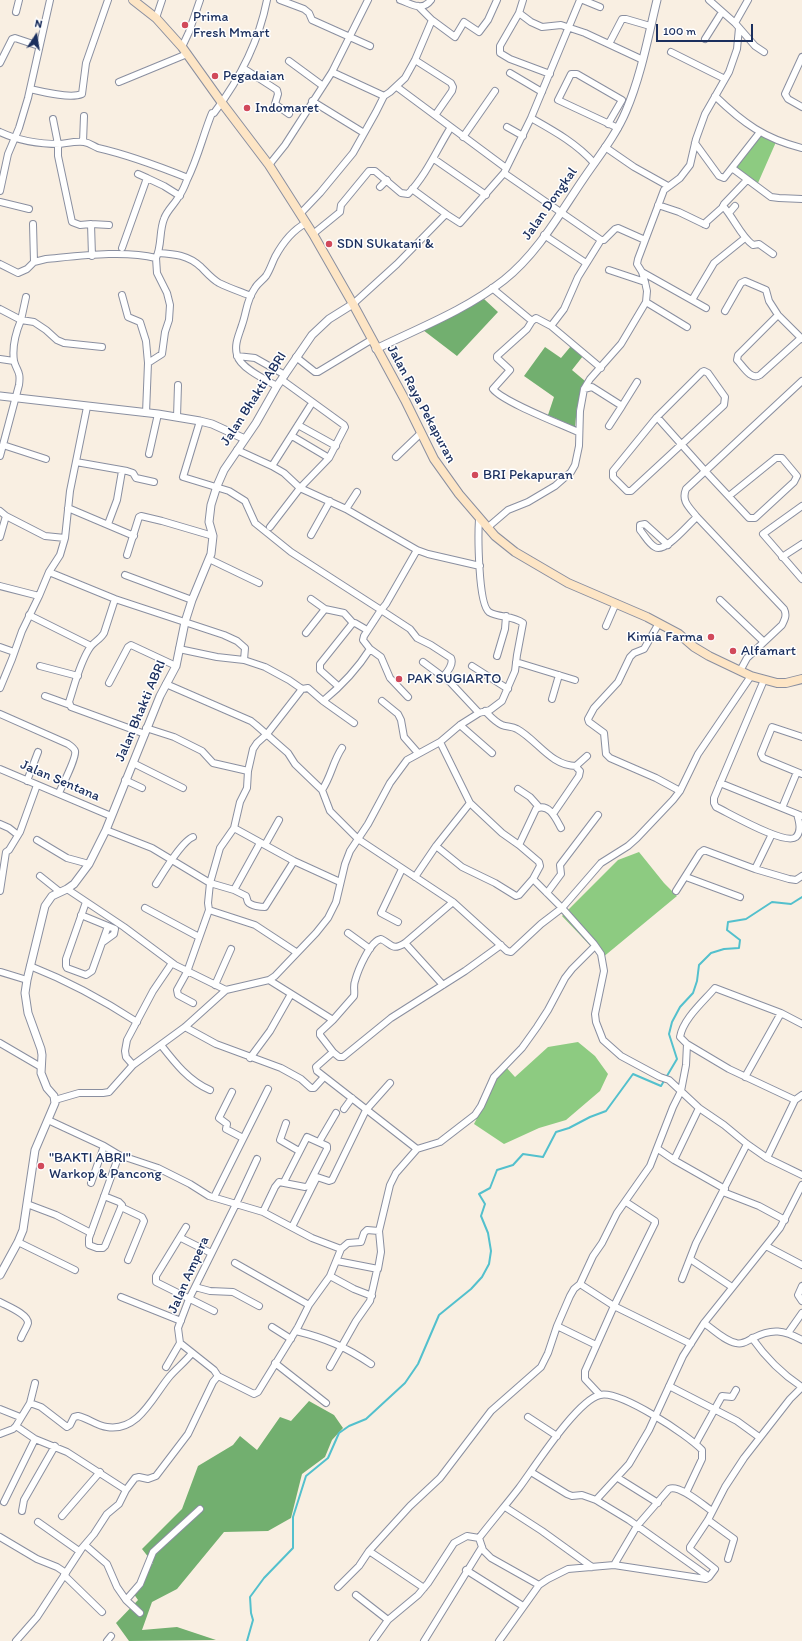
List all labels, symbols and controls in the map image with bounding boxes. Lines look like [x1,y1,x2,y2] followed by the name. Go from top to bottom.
[193,9,270,42] place label: Prima Fresh Mmart
[16,16,56,56] north arrow
[658,16,755,42] scale bar
[34,17,44,31] text: N
[180,20,190,30] marker: Prima Fresh Mmart
[663,24,696,38] text: 100 m
[223,68,284,84] place label: Pegadaian
[210,71,220,81] marker: Pegadaian
[255,100,319,116] place label: Indomaret
[242,103,252,113] marker: Indomaret
[519,164,581,244] street label: Jalan Dongkal
[337,236,434,252] place label: SDN SUkatani &
[324,239,334,249] marker: SDN SUkatani &
[383,342,459,466] street label: Jalan Raya Pekapuran
[217,349,291,449] street label: Jalan Bhakti ABRI
[483,467,573,483] place label: BRI Pekapuran
[470,470,480,480] marker: BRI Pekapuran
[627,629,703,645] place label: Kimia Farma
[706,632,716,642] marker: Kimia Farma
[741,643,796,659] place label: Alfamart
[728,646,738,656] marker: Alfamart
[112,658,170,764] street label: Jalan Bhakti ABRI
[407,671,501,687] place label: PAK SUGIARTO
[394,674,404,684] marker: PAK SUGIARTO
[18,757,102,805] street label: Jalan Sentana
[49,1150,162,1182] place label: "BAKTI ABRI" Warkop & Pancong
[36,1161,46,1171] marker: "BAKTI ABRI" Warkop & Pancong
[165,1234,213,1316] street label: Jalan Ampera

